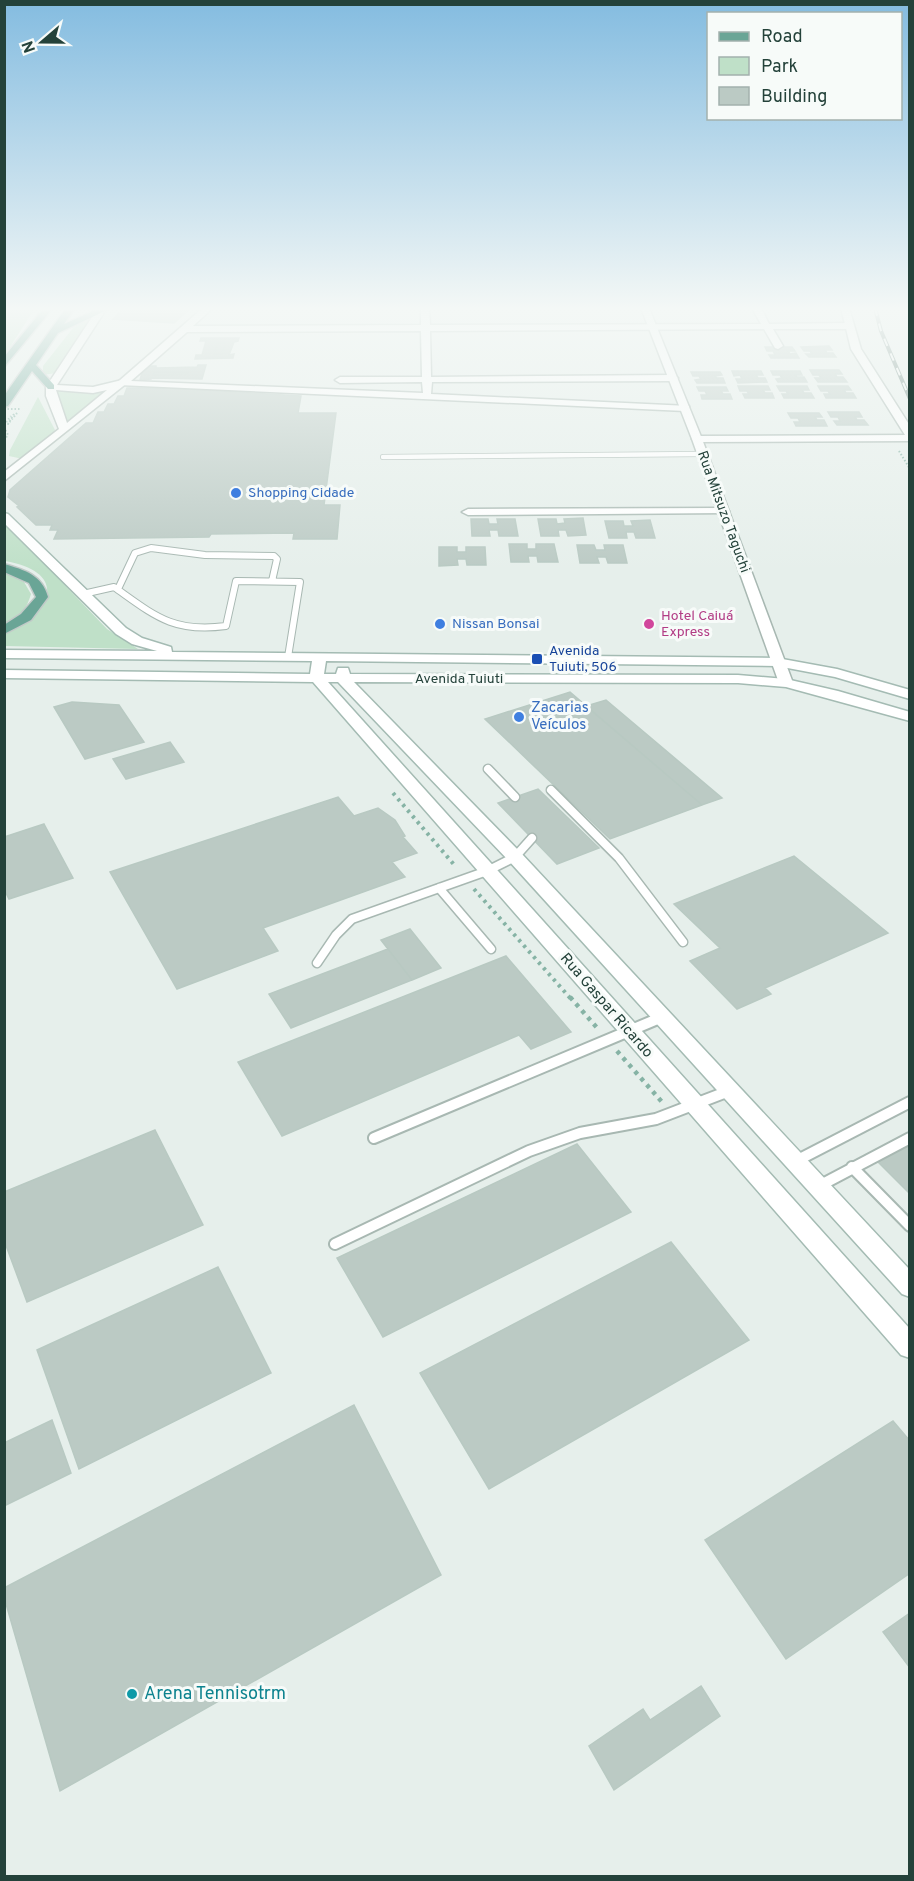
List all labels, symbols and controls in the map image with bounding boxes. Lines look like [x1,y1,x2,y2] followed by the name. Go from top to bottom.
[12,12,72,72] north arrow
[707,12,902,120] legend
[761,26,803,49] text: Road
[18,38,41,55] text: N
[761,56,798,79] text: Park
[761,86,827,109] text: Building
[693,449,753,575] street label: Rua Mitsuzo Taguchi
[248,485,354,502] place label: Shopping Cidade
[229,486,243,500] marker: Shopping Cidade
[661,608,733,641] place label: Hotel Caiuá Express
[452,616,539,633] place label: Nissan Bonsai
[433,617,447,631] marker: Nissan Bonsai
[642,617,656,631] marker: Hotel Caiuá Express
[549,643,617,676] place label: Avenida Tuiuti, 506
[530,652,544,666] marker: Avenida Tuiuti, 506
[415,671,503,688] street label: Avenida Tuiuti
[531,699,589,735] place label: Zacarias Veículos
[512,710,526,724] marker: Zacarias Veículos
[555,950,657,1062] street label: Rua Gaspar Ricardo
[144,1683,286,1706] place label: Arena Tennisotrm
[125,1687,139,1701] marker: Arena Tennisotrm

